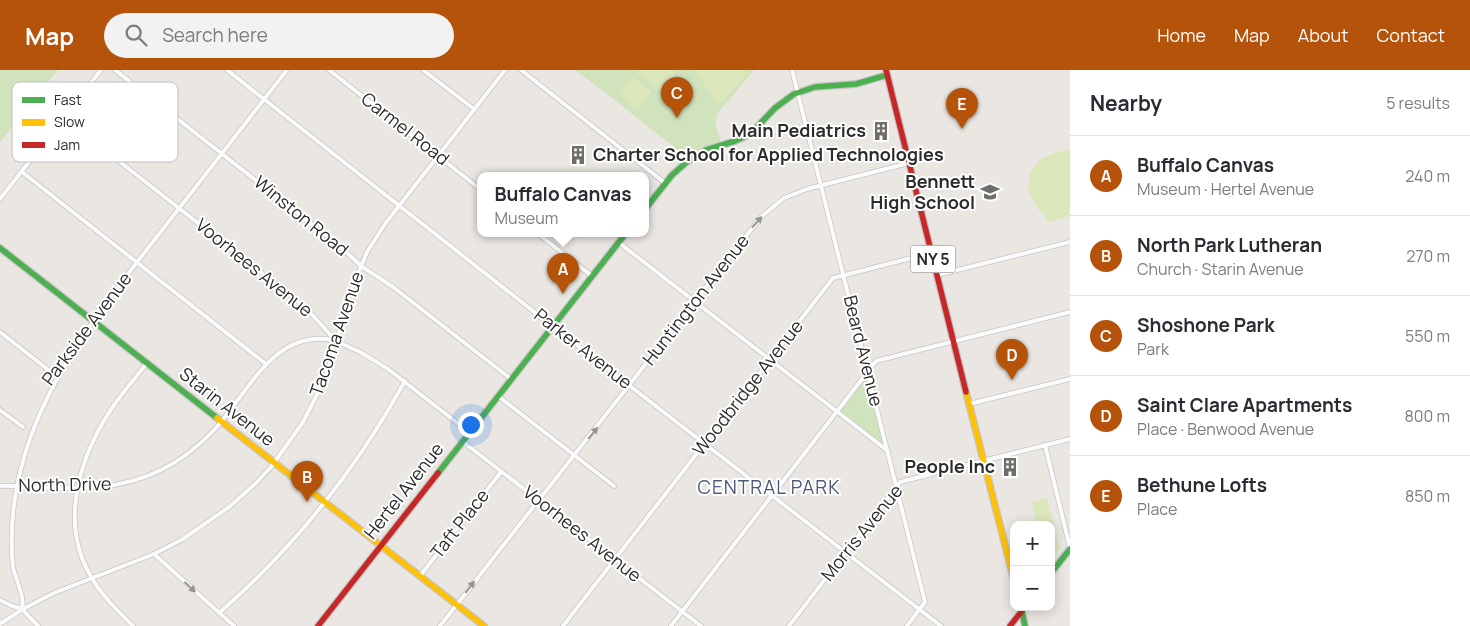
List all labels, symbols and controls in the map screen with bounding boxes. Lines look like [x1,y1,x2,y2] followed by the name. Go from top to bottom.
[104,13,454,58] search box
[25,19,74,52] text: Map
[122,21,150,49] icon: search
[162,22,268,48] text: Search here
[1157,23,1206,47] text: Home
[1234,23,1270,47] text: Map
[1298,23,1348,47] text: About
[1376,23,1445,47] text: Contact
[661,77,693,118] pin: C
[12,82,178,162] legend
[357,86,455,170] street label: Carmel Road
[946,88,978,129] pin: E
[1090,89,1162,117] text: Nearby
[54,90,82,109] text: Fast
[1386,92,1450,114] text: 5 results
[54,112,85,131] text: Slow
[732,118,866,142] place label: Main Pediatrics
[870,120,892,142] building icon: Main Pediatrics
[54,135,80,154] text: Jam
[593,142,944,166] place label: Charter School for Applied Technologies
[567,144,589,166] building icon: Charter School for Applied Technologies
[1137,152,1274,178] text: Buffalo Canvas
[1101,165,1111,187] text: A
[1405,165,1450,187] text: 240 m
[870,169,975,214] place label: Bennett High School
[249,170,354,261] street label: Winston Road
[477,172,649,237] popup
[1137,178,1314,200] text: Museum · Hertel Avenue
[494,181,632,207] text: Buffalo Canvas
[979,181,1001,203] school or university icon: Bennett High School
[494,207,558,229] text: Museum
[191,213,318,322] street label: Voorhees Avenue
[751,217,763,229] one-way arrow
[637,229,754,370] street label: Huntington Avenue
[1137,232,1322,258] text: North Park Lutheran
[910,245,956,272] road number: NY 5
[1101,245,1111,267] text: B
[1406,245,1450,267] text: 270 m
[547,253,579,294] pin: A
[1137,258,1304,280] text: Church · Starin Avenue
[36,267,137,390] street label: Parkside Avenue
[303,268,369,399] street label: Tacoma Avenue
[839,293,889,409] street label: Beard Avenue
[530,302,637,394] street label: Parker Avenue
[1137,312,1274,338] text: Shoshone Park
[687,315,808,460] street label: Woodbridge Avenue
[1100,325,1112,347] text: C
[1405,325,1450,347] text: 550 m
[1137,338,1169,360] text: Park
[996,339,1028,380] pin: D
[175,361,280,451] street label: Starin Avenue
[1137,392,1352,418] text: Saint Clare Apartments
[1100,405,1112,427] text: D
[1404,405,1450,427] text: 800 m
[458,412,484,438] your location
[1137,418,1314,440] text: Place · Benwood Avenue
[587,426,598,439] one-way arrow
[358,437,448,544] street label: Hertel Avenue
[905,454,995,478] place label: People Inc
[999,456,1021,478] building icon: People Inc
[291,461,323,502] pin: B
[18,471,112,497] street label: North Drive
[1137,472,1267,498] text: Bethune Lofts
[697,474,841,500] district label: CENTRAL PARK
[518,479,647,587] street label: Voorhees Avenue
[815,479,908,586] street label: Morris Avenue
[425,484,494,563] street label: Taft Place
[1101,485,1111,507] text: E
[1405,485,1450,507] text: 850 m
[1137,498,1177,520] text: Place
[1010,521,1055,611] map controls
[1010,521,1055,566] button: +
[1010,566,1055,611] button: −
[184,581,196,593] one-way arrow
[465,581,476,594] one-way arrow

